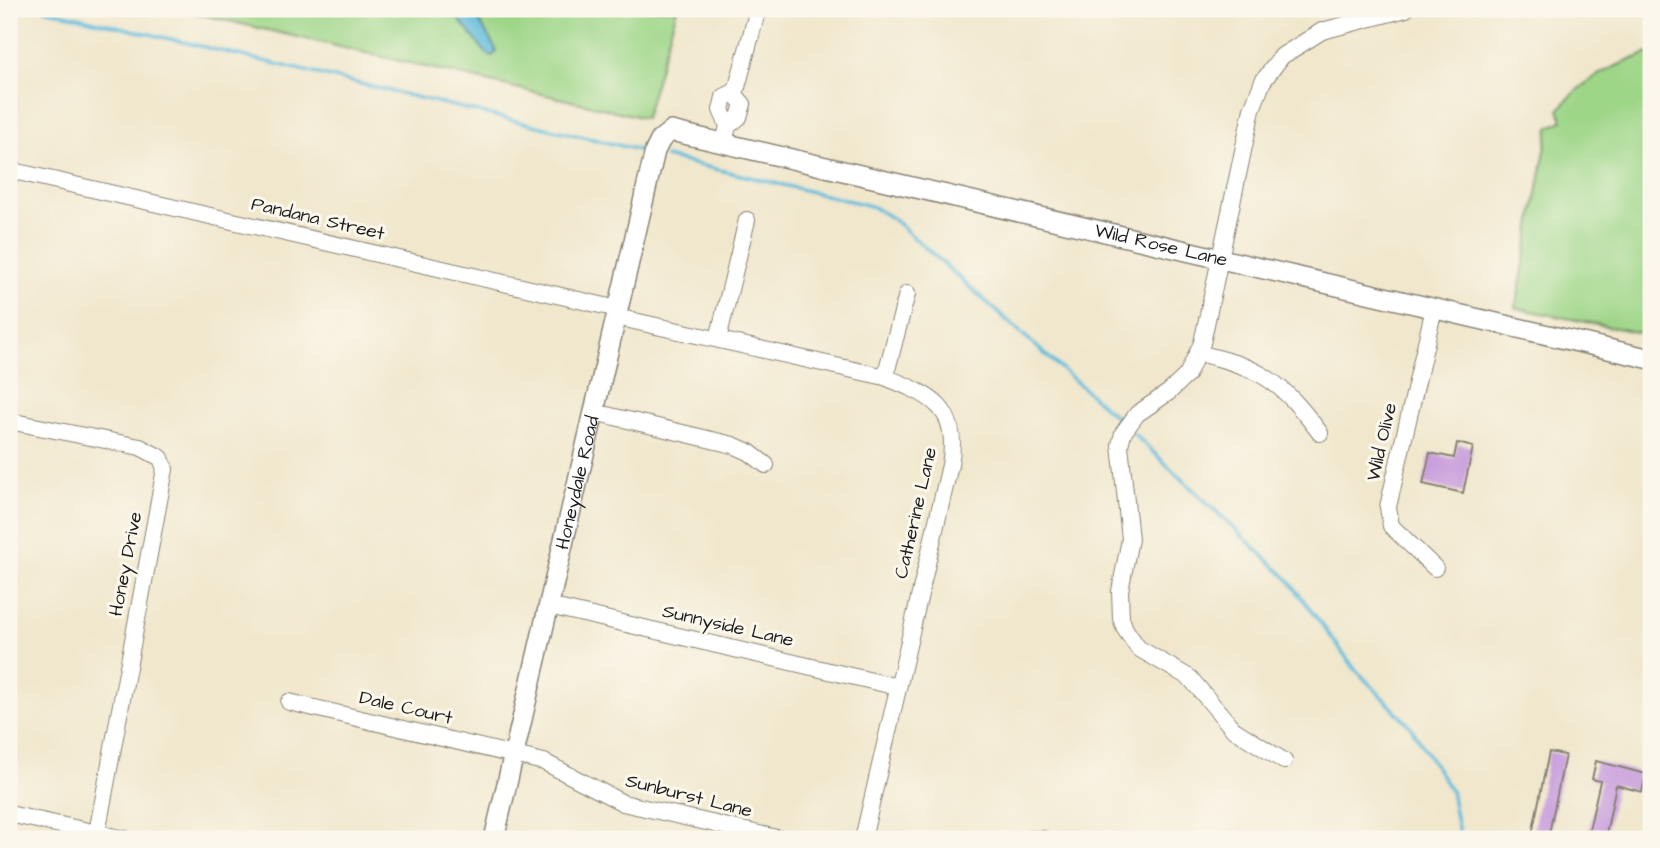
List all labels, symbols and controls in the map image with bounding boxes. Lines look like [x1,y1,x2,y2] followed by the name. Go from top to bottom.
[249,191,388,248] street label: Pandana Street
[1092,217,1230,274] street label: Wild Rose Lane
[1360,400,1404,484] street label: Wild Olive
[549,413,606,552] street label: Honeydale Road
[888,445,944,581] street label: Catherine Lane
[103,509,150,619] street label: Honey Drive
[659,598,796,655] street label: Sunnyside Lane
[357,684,456,732] street label: Dale Court
[623,767,755,825] street label: Sunburst Lane

